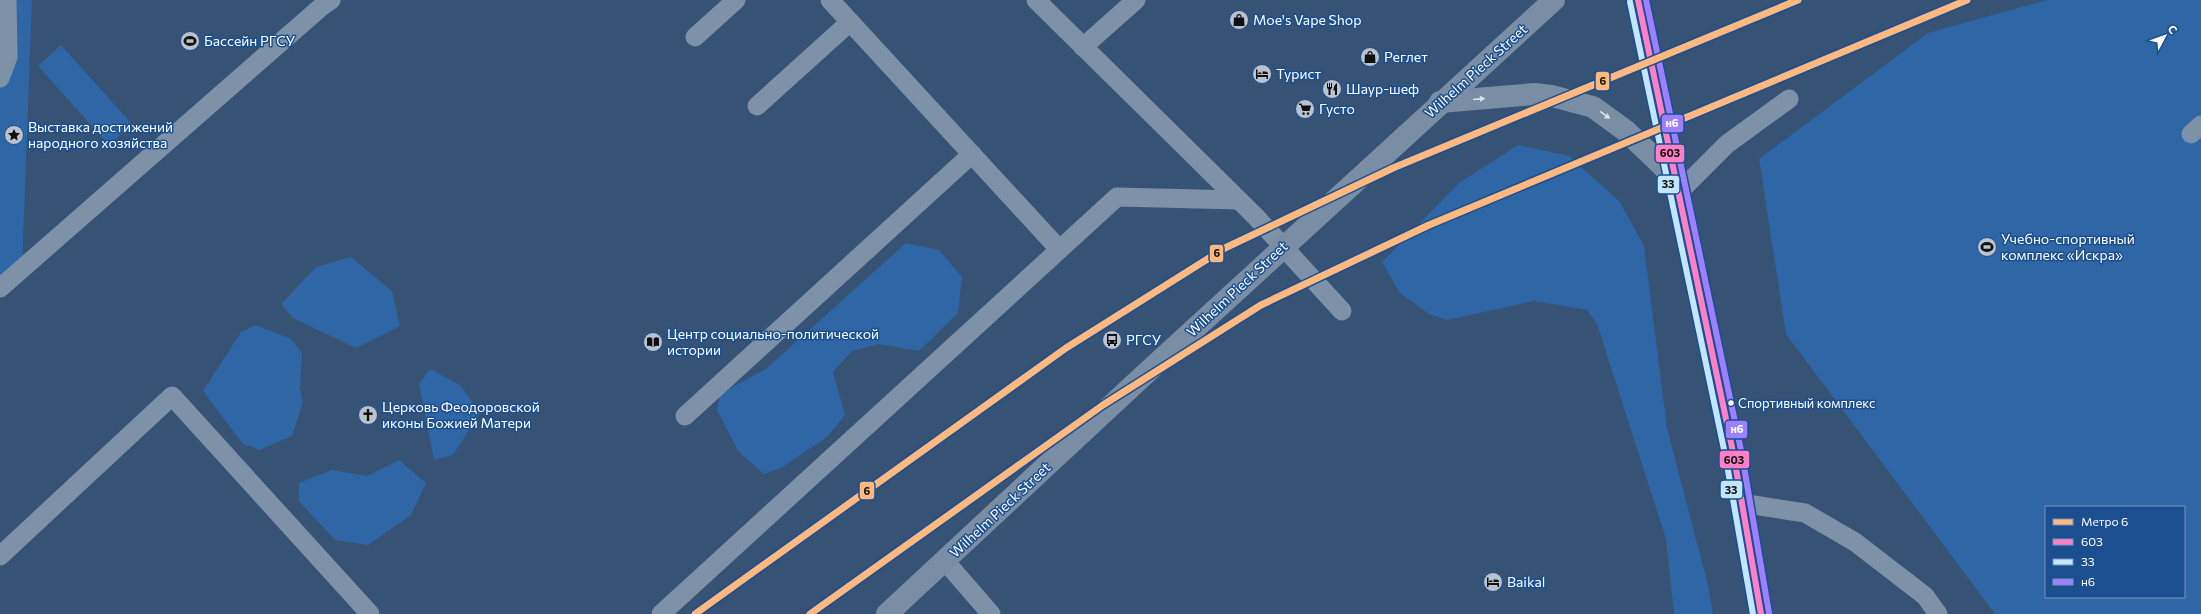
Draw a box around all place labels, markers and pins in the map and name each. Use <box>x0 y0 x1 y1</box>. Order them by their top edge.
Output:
shop icon: Moe's Vape Shop <box>1228 9 1250 31</box>
place label: Moe's Vape Shop <box>1253 11 1361 28</box>
sports icon: Бассейн РГСУ <box>179 30 201 52</box>
place label: Бассейн РГСУ <box>204 32 296 49</box>
shop icon: Реглет <box>1359 46 1381 68</box>
place label: Реглет <box>1384 48 1428 65</box>
hotel icon: Турист <box>1251 63 1273 85</box>
place label: Турист <box>1276 65 1321 82</box>
restaurant icon: Шаур-шеф <box>1321 78 1343 100</box>
place label: Шаур-шеф <box>1346 80 1419 97</box>
supermarket icon: Густо <box>1294 98 1316 120</box>
place label: Густо <box>1319 100 1355 117</box>
place label: Выставка достижений народного хозяйства <box>28 118 173 151</box>
place icon: Выставка достижений народного хозяйства <box>3 124 25 146</box>
place label: Учебно-спортивный комплекс «Искра» <box>2001 230 2135 263</box>
sports icon: Учебно-спортивный комплекс «Искра» <box>1976 236 1998 258</box>
place label: Центр социально-политической истории <box>667 325 879 358</box>
bus stop icon: РГСУ <box>1101 329 1123 351</box>
library icon: Центр социально-политической истории <box>642 331 664 353</box>
place label: РГСУ <box>1126 331 1162 348</box>
place label: Спортивный комплекс <box>1738 395 1875 411</box>
place label: Церковь Феодоровской иконы Божией Матери <box>382 398 540 431</box>
marker: Спортивный комплекс <box>1726 398 1736 408</box>
church icon: Церковь Феодоровской иконы Божией Матери <box>357 404 379 426</box>
hotel icon: Baikal <box>1482 571 1504 593</box>
place label: Baikal <box>1507 573 1545 590</box>

